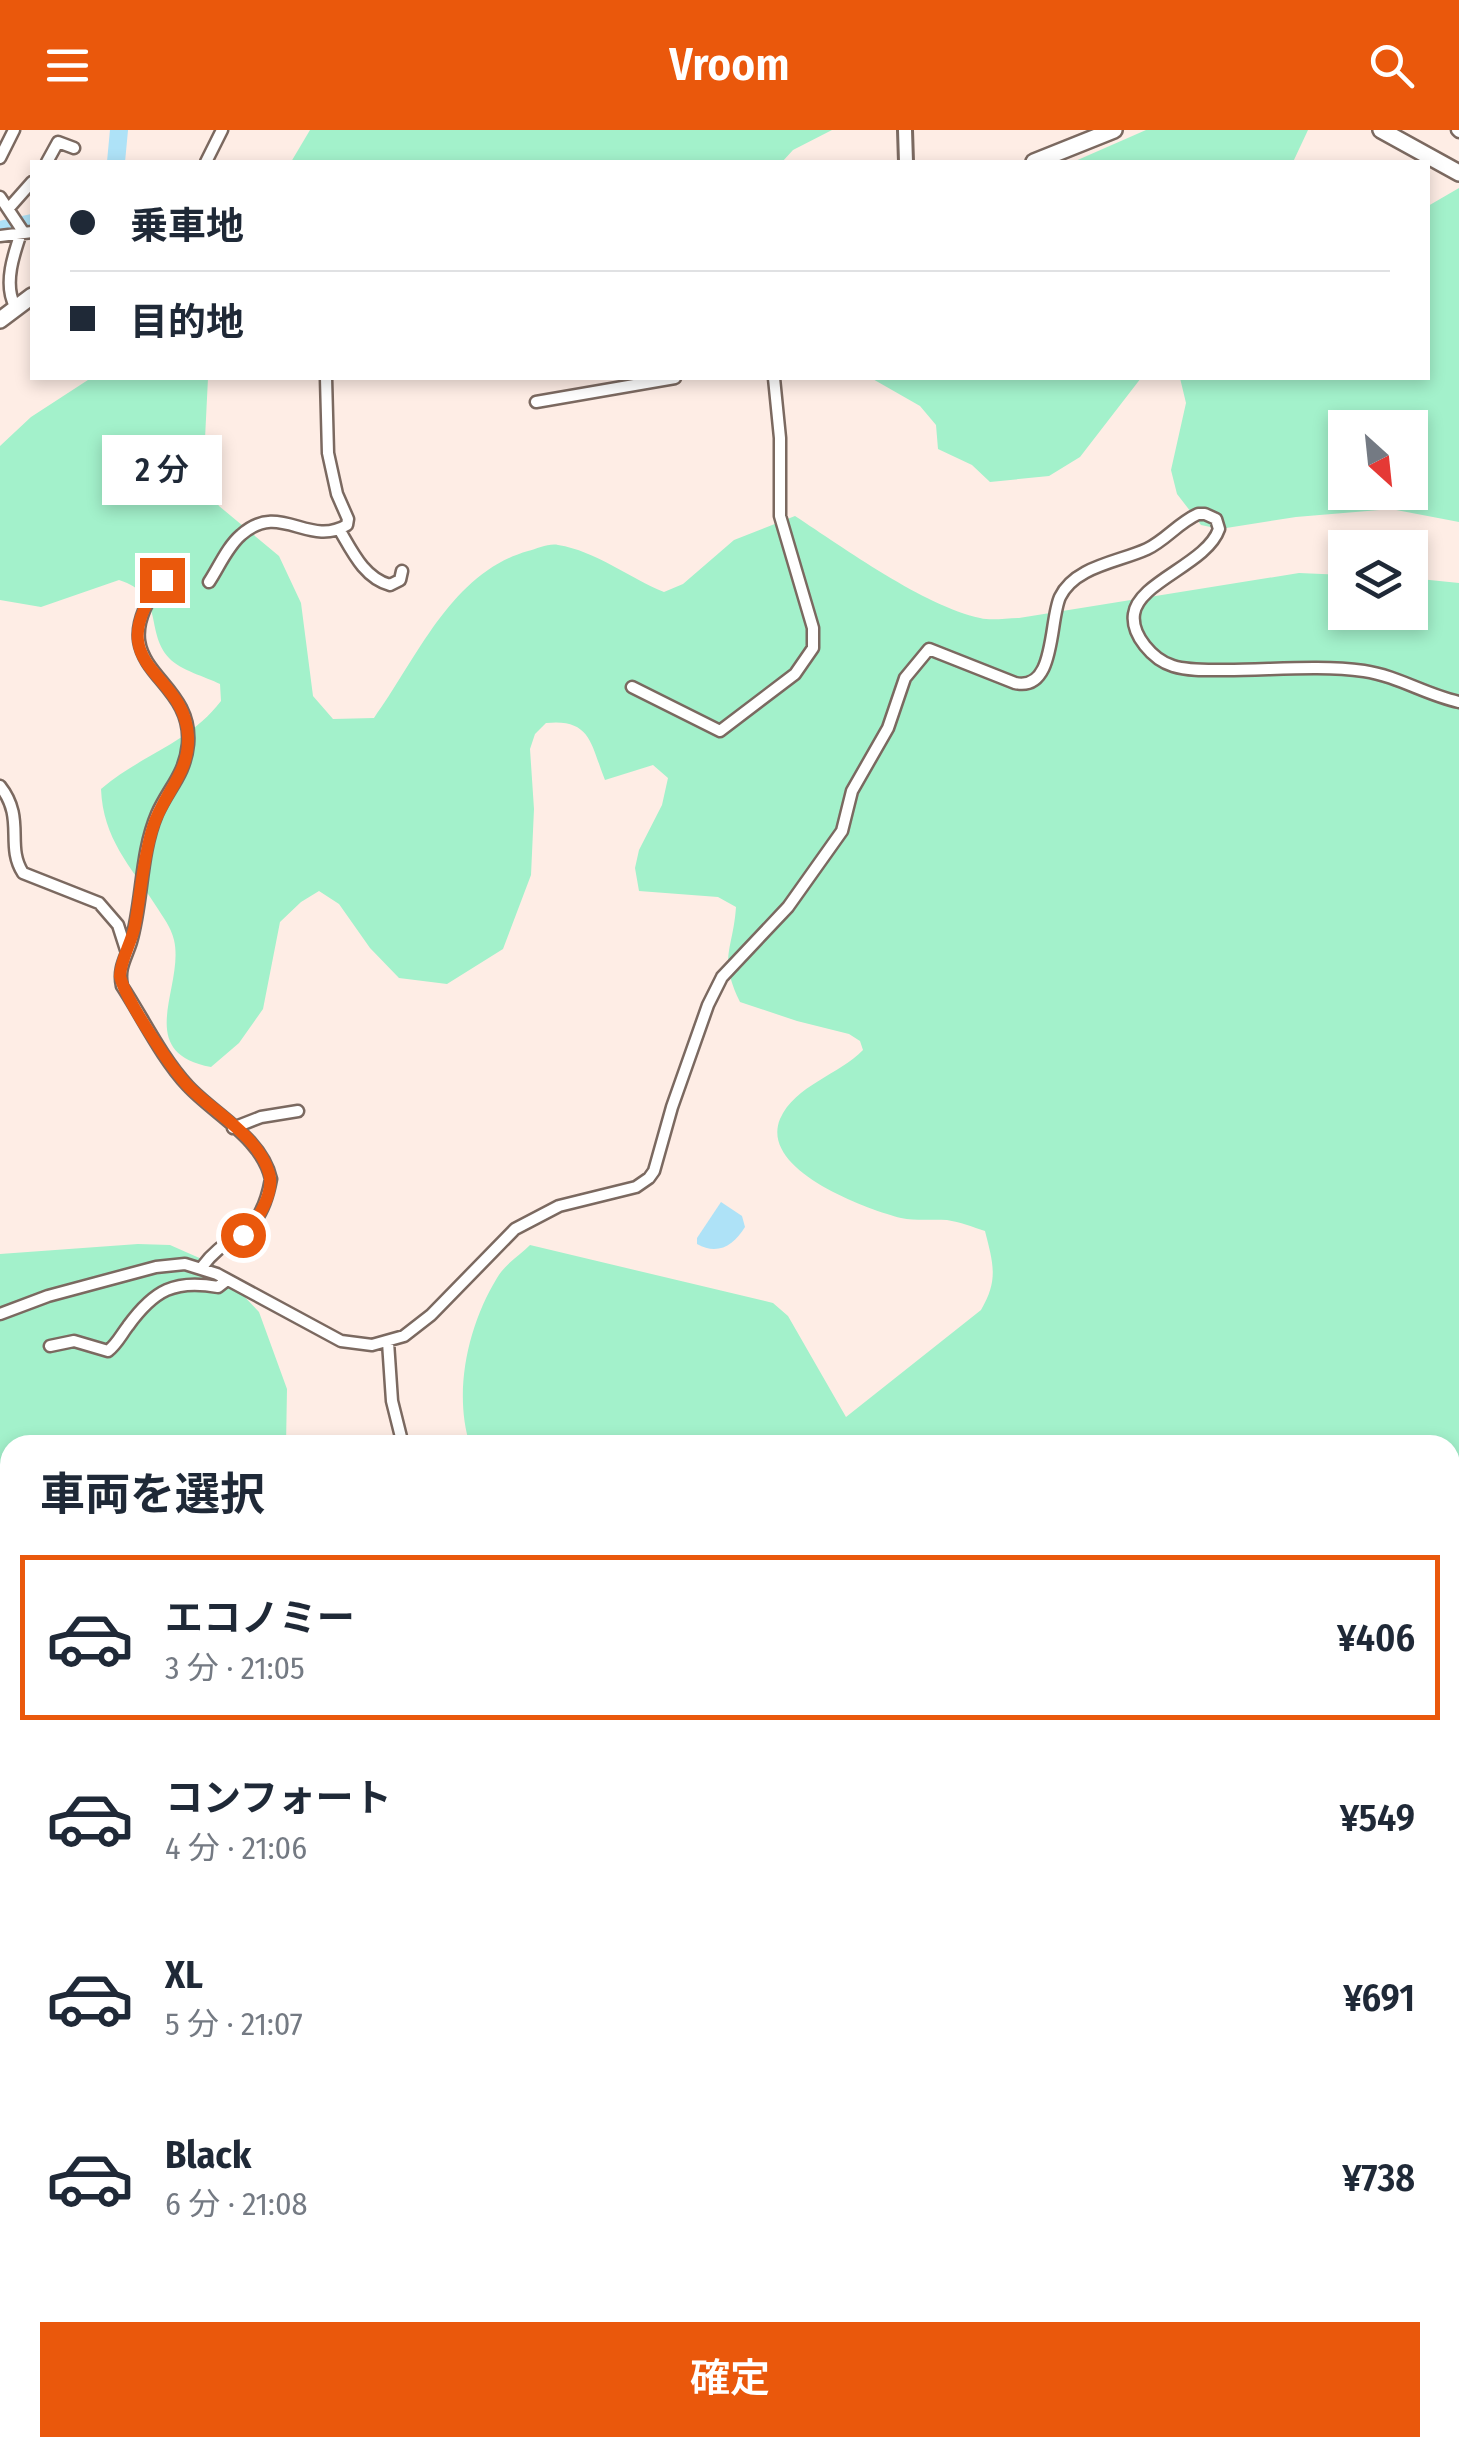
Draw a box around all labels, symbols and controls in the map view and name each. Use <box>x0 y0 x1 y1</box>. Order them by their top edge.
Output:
icon: menu <box>40 38 95 93</box>
text: Vroom <box>669 38 790 92</box>
icon: search <box>1364 38 1419 93</box>
text: 乗車地 <box>130 203 244 249</box>
text: 目的地 <box>130 299 244 345</box>
north arrow <box>1328 410 1428 510</box>
map controls <box>1328 410 1428 630</box>
callout: 2 分 <box>102 435 222 505</box>
text: 2 分 <box>135 451 189 489</box>
button: layers <box>1328 530 1428 630</box>
route end <box>140 558 185 603</box>
route start <box>221 1213 266 1258</box>
text: 車両を選択 <box>40 1468 265 1522</box>
icon: car <box>45 1593 135 1683</box>
text: エコノミー <box>165 1595 355 1641</box>
text: ¥406 <box>1337 1615 1415 1661</box>
text: 3 分 · 21:05 <box>165 1649 305 1687</box>
icon: car <box>45 1773 135 1863</box>
text: コンフォート <box>165 1775 392 1821</box>
text: ¥549 <box>1340 1795 1415 1841</box>
text: 4 分 · 21:06 <box>165 1829 307 1867</box>
text: XL <box>165 1952 203 1998</box>
icon: car <box>45 1953 135 2043</box>
text: ¥691 <box>1343 1975 1415 2021</box>
text: 5 分 · 21:07 <box>165 2005 303 2043</box>
text: Black <box>165 2132 251 2178</box>
icon: car <box>45 2133 135 2223</box>
text: ¥738 <box>1342 2155 1415 2201</box>
text: 6 分 · 21:08 <box>165 2185 308 2223</box>
button: 確定 <box>40 2322 1420 2437</box>

